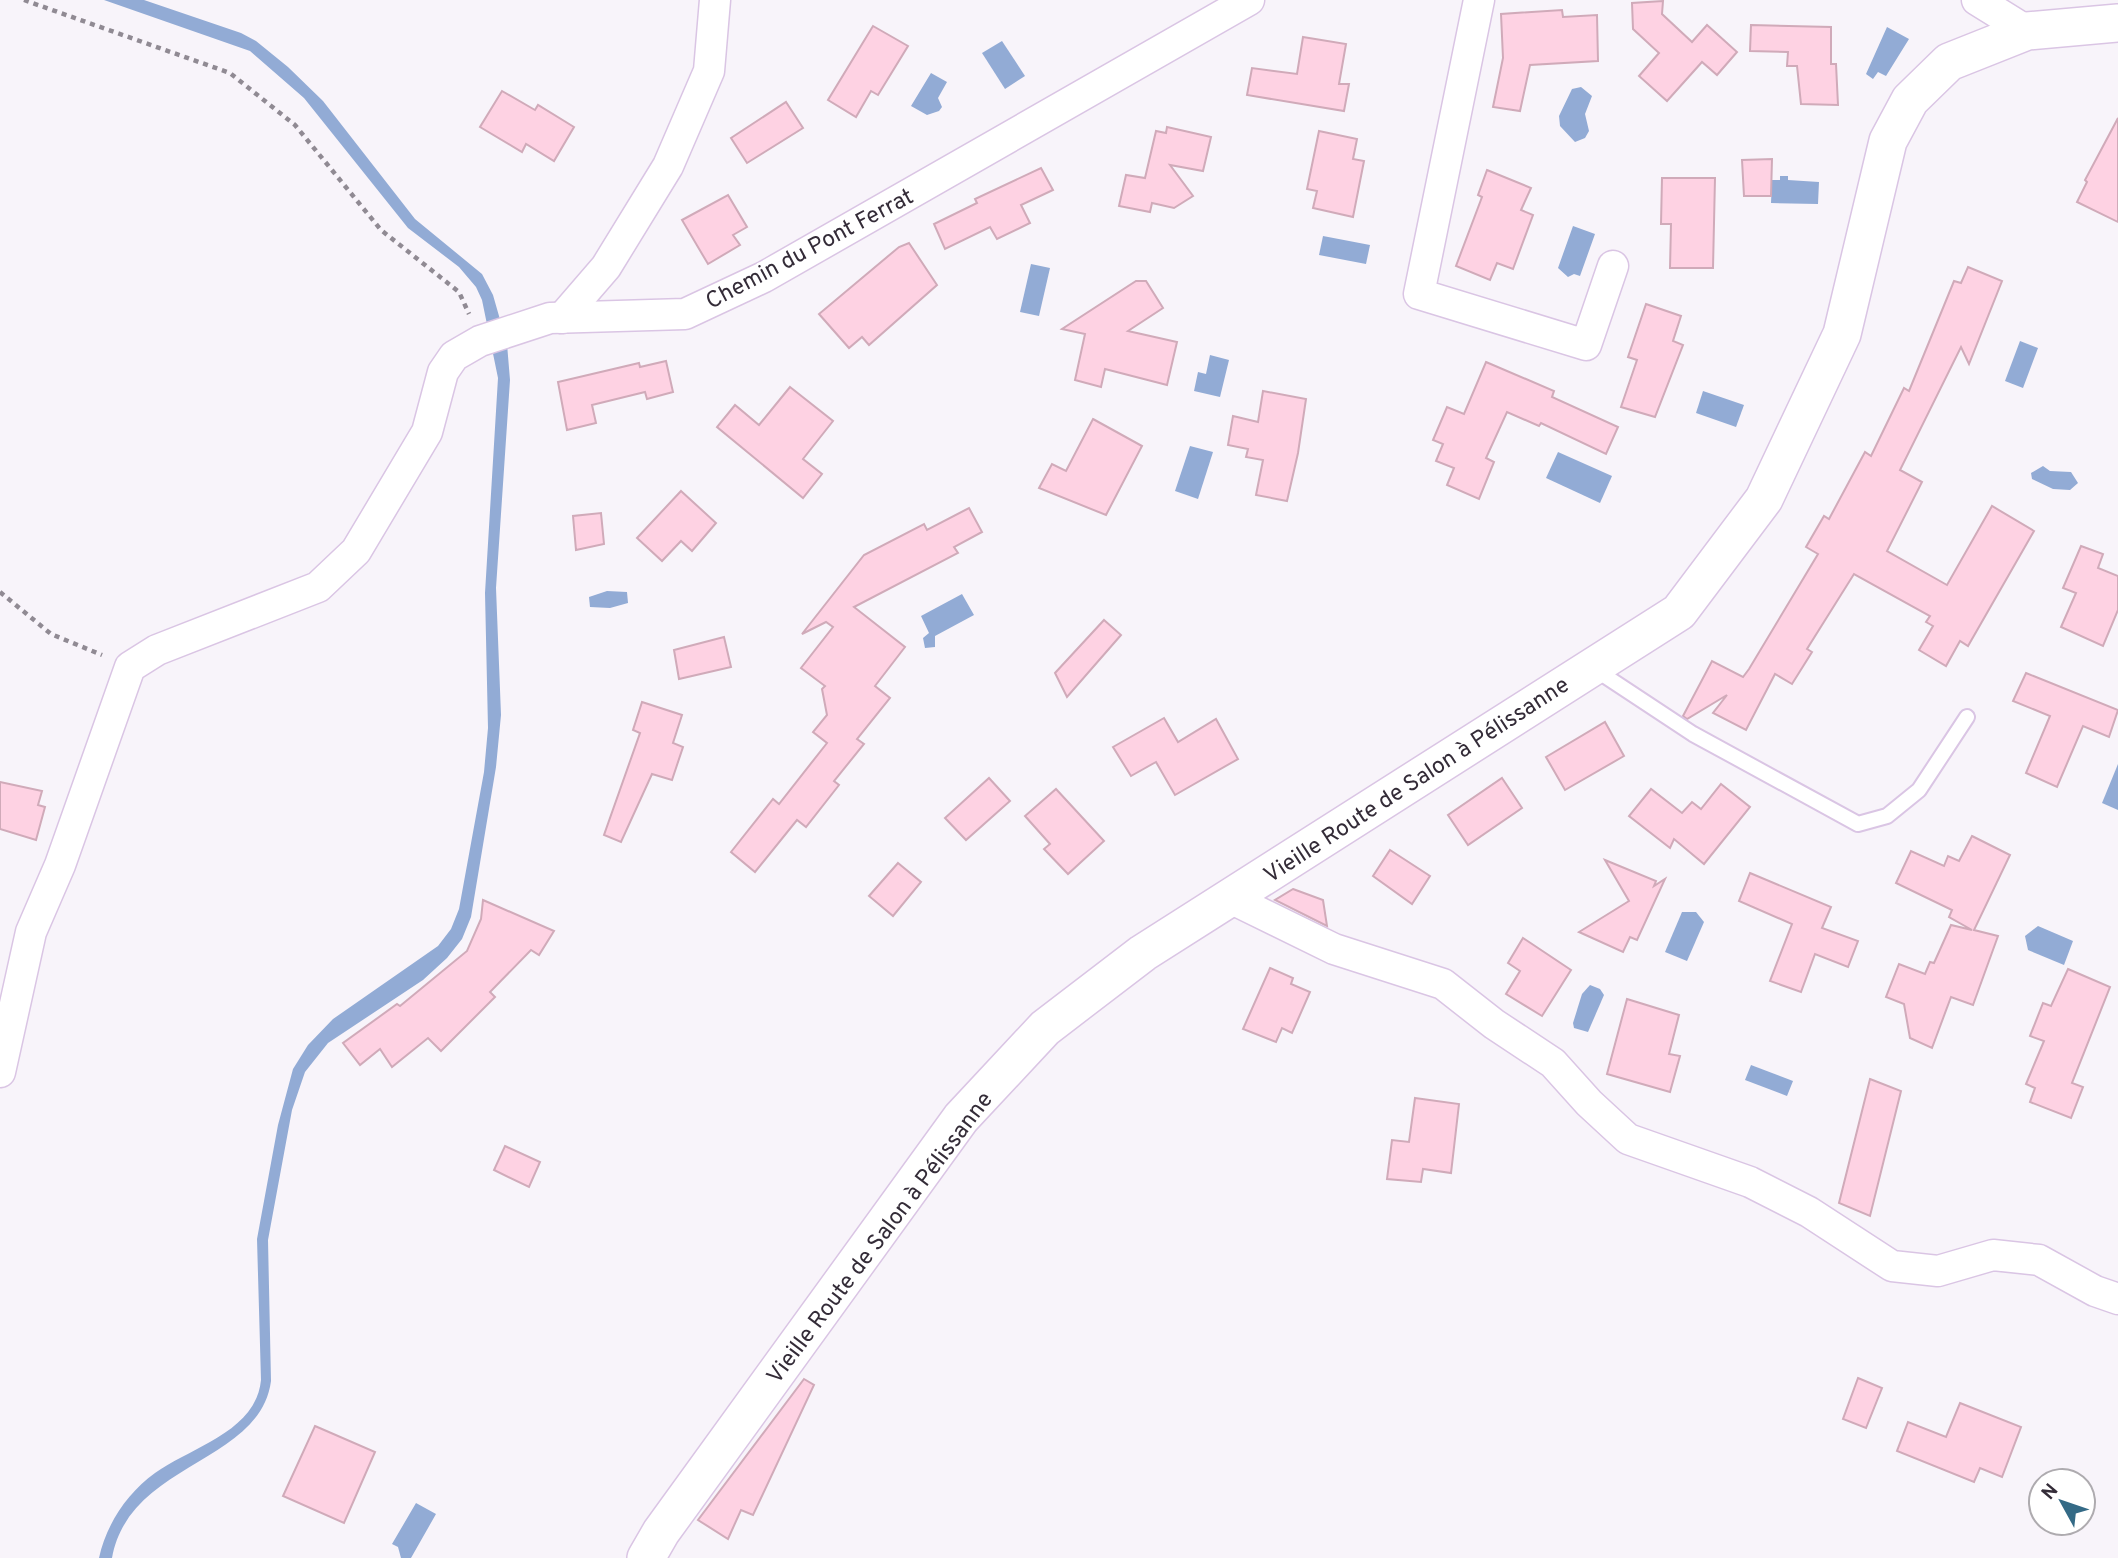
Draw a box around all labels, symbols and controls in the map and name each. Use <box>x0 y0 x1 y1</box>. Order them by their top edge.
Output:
street label: Chemin du Pont Ferrat <box>701 183 919 317</box>
street label: Vieille Route de Salon à Pélissanne <box>1259 671 1575 891</box>
street label: Vieille Route de Salon à Pélissanne <box>762 1087 1000 1390</box>
north arrow <box>2027 1467 2097 1537</box>
text: N <box>2037 1479 2064 1505</box>

